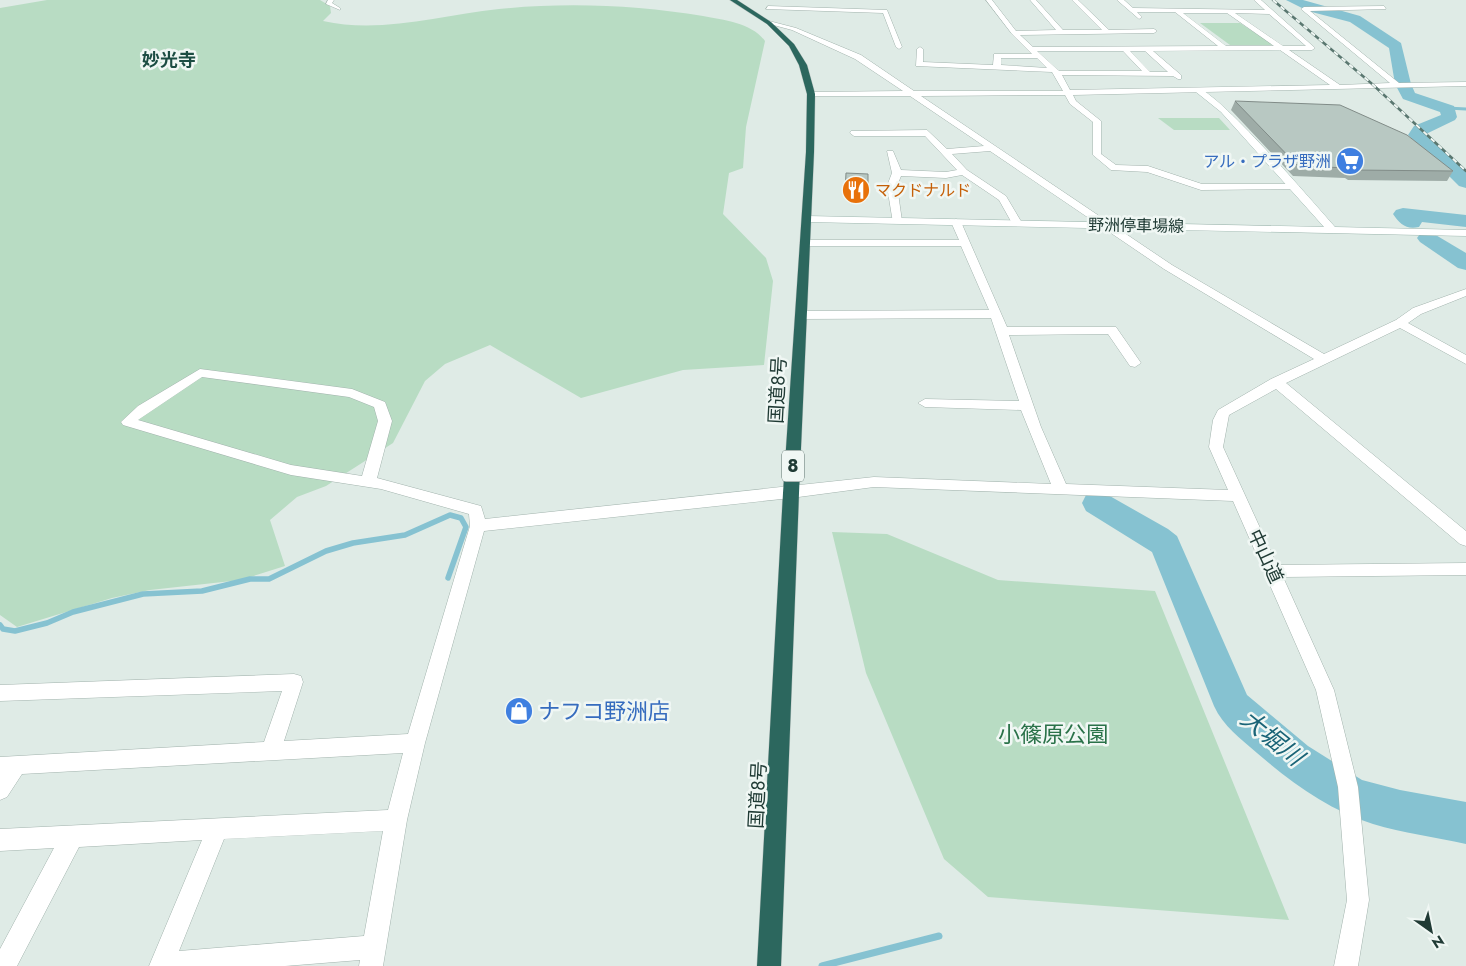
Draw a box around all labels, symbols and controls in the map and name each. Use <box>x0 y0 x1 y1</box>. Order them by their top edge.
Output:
district label: 妙光寺 <box>142 47 196 73</box>
supermarket icon: アル・プラザ野洲 <box>1335 146 1365 176</box>
place label: アル・プラザ野洲 <box>1203 150 1331 173</box>
restaurant icon: マクドナルド <box>841 175 871 205</box>
place label: マクドナルド <box>875 179 971 202</box>
street label: 野洲停車場線 <box>1088 213 1184 238</box>
street label: 国道8号 <box>762 356 793 424</box>
road number: 8 <box>782 451 804 482</box>
street label: 中山道 <box>1241 525 1290 588</box>
place label: ナフコ野洲店 <box>538 695 670 727</box>
shop icon: ナフコ野洲店 <box>504 696 534 726</box>
water label: 大堀川 <box>1233 701 1314 776</box>
park label: 小篠原公園 <box>998 718 1108 750</box>
street label: 国道8号 <box>742 761 773 829</box>
north arrow <box>1406 906 1456 956</box>
text: N <box>1428 930 1448 953</box>

